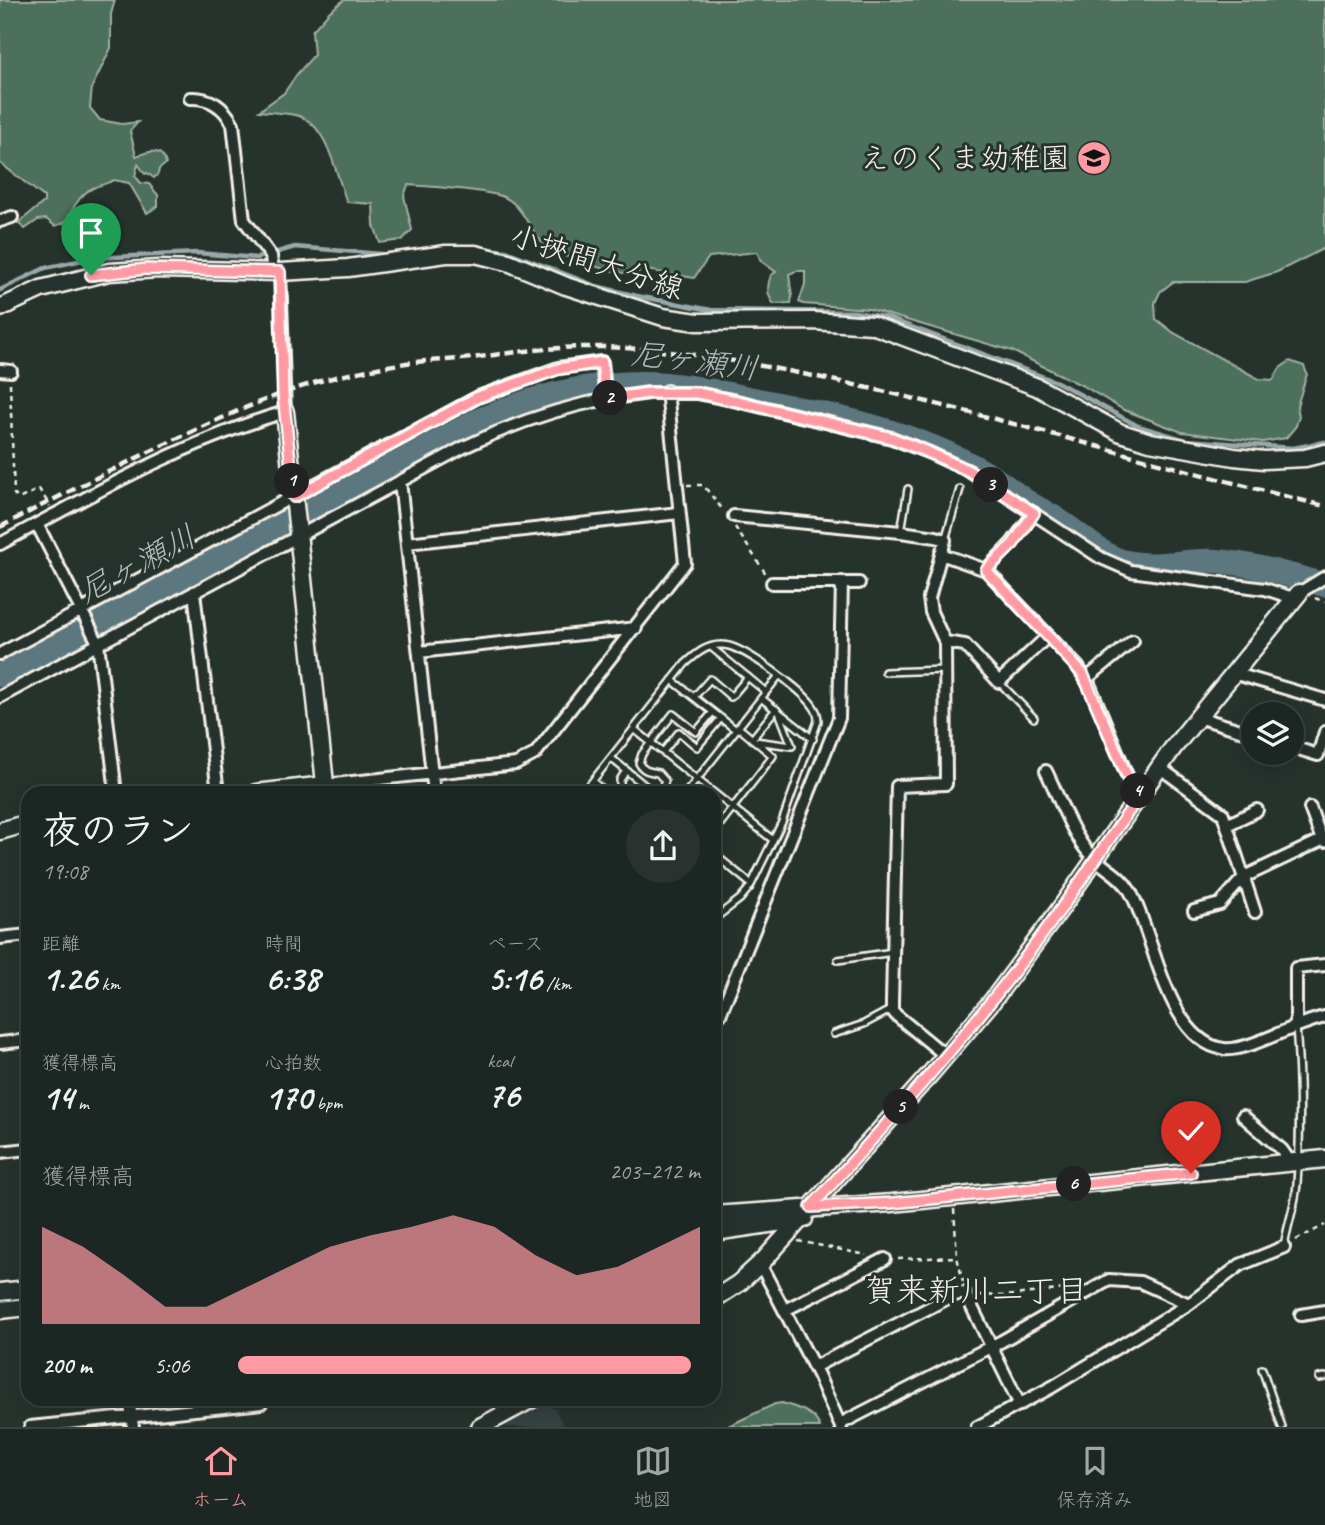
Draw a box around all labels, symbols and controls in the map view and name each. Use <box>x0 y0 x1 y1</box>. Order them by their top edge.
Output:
place label: えのくま幼稚園 <box>860 139 1070 177</box>
school or university icon: えのくま幼稚園 <box>1075 139 1113 177</box>
pin <box>61 203 121 275</box>
icon: arrive <box>72 214 110 252</box>
street label: 小挾間大分線 <box>506 216 688 308</box>
water label: 尼ヶ瀬川 <box>629 333 761 389</box>
pin: 2 <box>592 380 628 416</box>
text: 2 <box>605 385 614 409</box>
pin: 1 <box>274 463 310 498</box>
text: 1 <box>287 468 296 492</box>
pin: 3 <box>974 468 1009 503</box>
text: 3 <box>986 472 995 496</box>
water label: 尼ヶ瀬川 <box>71 516 203 612</box>
map controls <box>1241 702 1304 765</box>
button: layers <box>1241 702 1304 765</box>
pin: 4 <box>1120 774 1156 808</box>
text: 4 <box>1133 778 1142 802</box>
text: 夜のラン <box>42 807 194 854</box>
button: share <box>626 809 700 883</box>
text: 19:08 <box>42 857 88 886</box>
text: 距離 <box>42 932 80 956</box>
text: 時間 <box>265 932 303 956</box>
text: ペース <box>487 932 543 956</box>
text: 1.26 <box>42 956 97 1001</box>
text: 6:38 <box>265 956 320 1001</box>
text: 5:16 <box>487 956 542 1001</box>
text: km <box>97 972 120 996</box>
text: /km <box>542 972 571 996</box>
text: kcal <box>487 1049 512 1073</box>
text: 獲得標高 <box>42 1051 118 1075</box>
text: 心拍数 <box>265 1051 322 1075</box>
text: 76 <box>487 1073 519 1118</box>
text: 14 <box>42 1075 74 1120</box>
text: 170 <box>265 1075 312 1120</box>
pin: 5 <box>884 1090 918 1124</box>
text: m <box>74 1091 89 1115</box>
text: bpm <box>312 1091 342 1115</box>
text: 5 <box>896 1094 905 1118</box>
pin <box>1161 1101 1221 1173</box>
icon: check <box>1172 1112 1210 1150</box>
text: 203–212 m <box>609 1157 700 1186</box>
text: 獲得標高 <box>42 1162 134 1191</box>
pin: 6 <box>1056 1166 1092 1202</box>
text: 6 <box>1069 1171 1078 1195</box>
district label: 賀来新川二丁目 <box>864 1270 1088 1311</box>
text: 200 m <box>42 1351 92 1380</box>
text: 5:06 <box>154 1351 190 1380</box>
tab: ホーム <box>192 1442 249 1512</box>
tab: 地図 <box>634 1442 672 1512</box>
tab: 保存済み <box>1057 1442 1133 1512</box>

